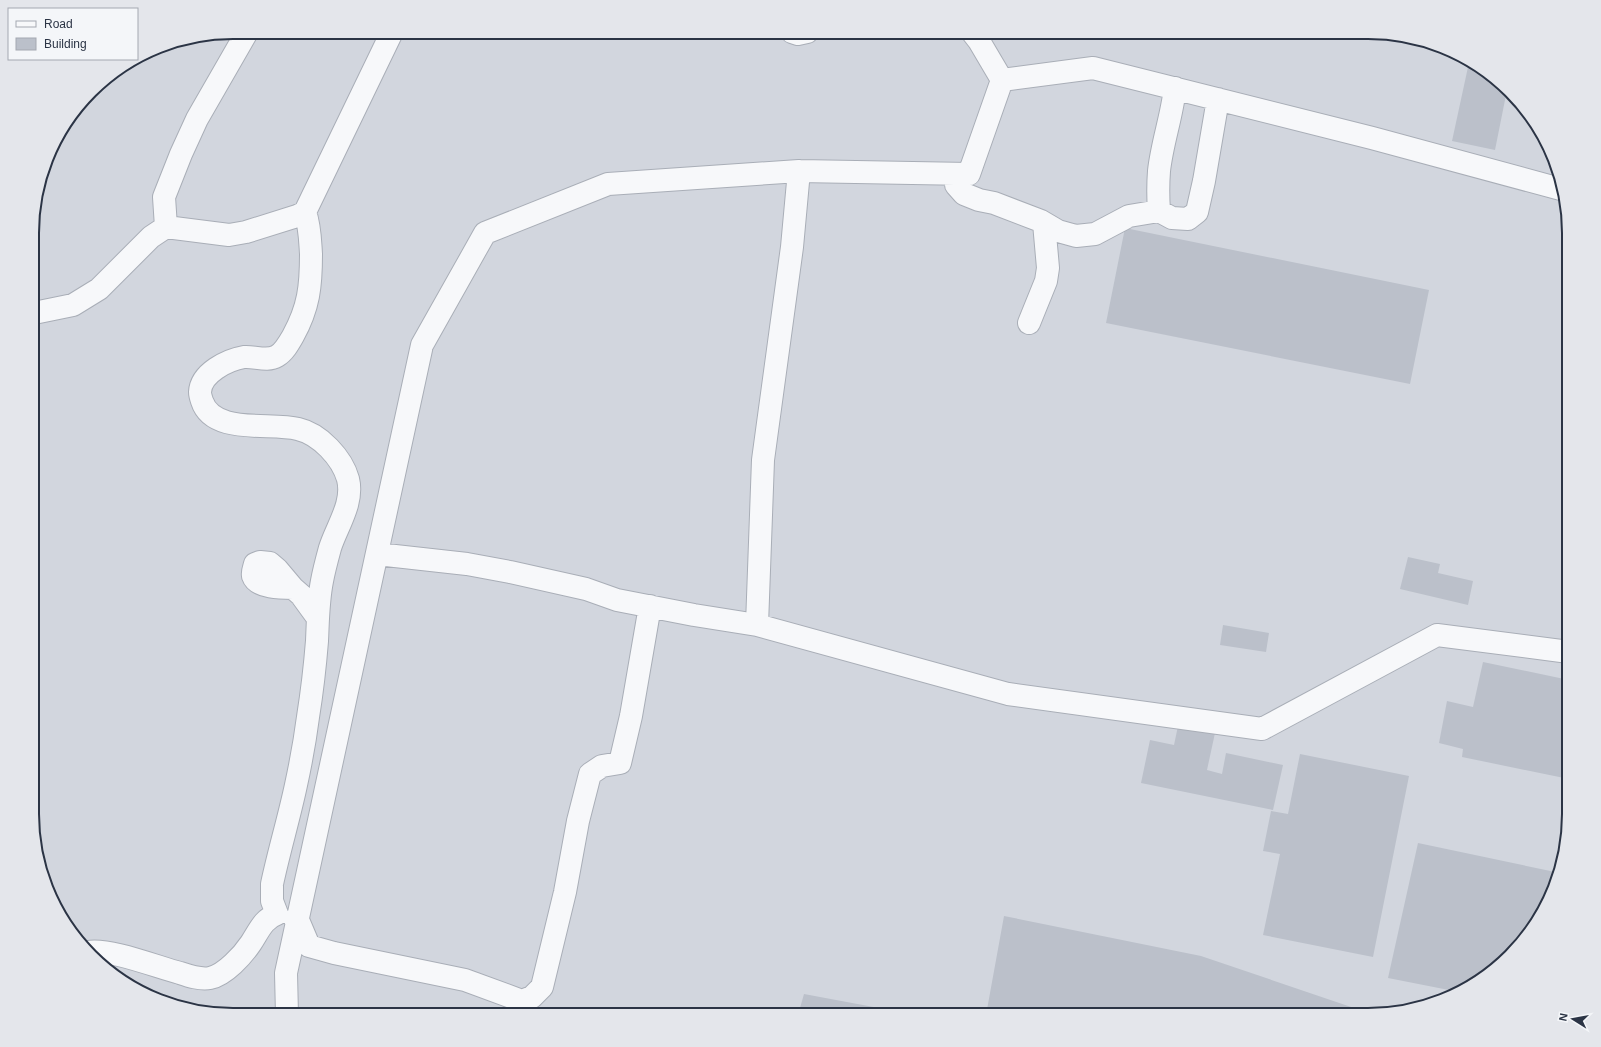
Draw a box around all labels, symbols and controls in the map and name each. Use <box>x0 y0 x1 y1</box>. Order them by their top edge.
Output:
legend <box>8 8 138 60</box>
text: Road <box>44 17 73 31</box>
text: Building <box>44 37 87 51</box>
north arrow <box>1553 999 1593 1039</box>
text: N <box>1557 1012 1570 1022</box>

